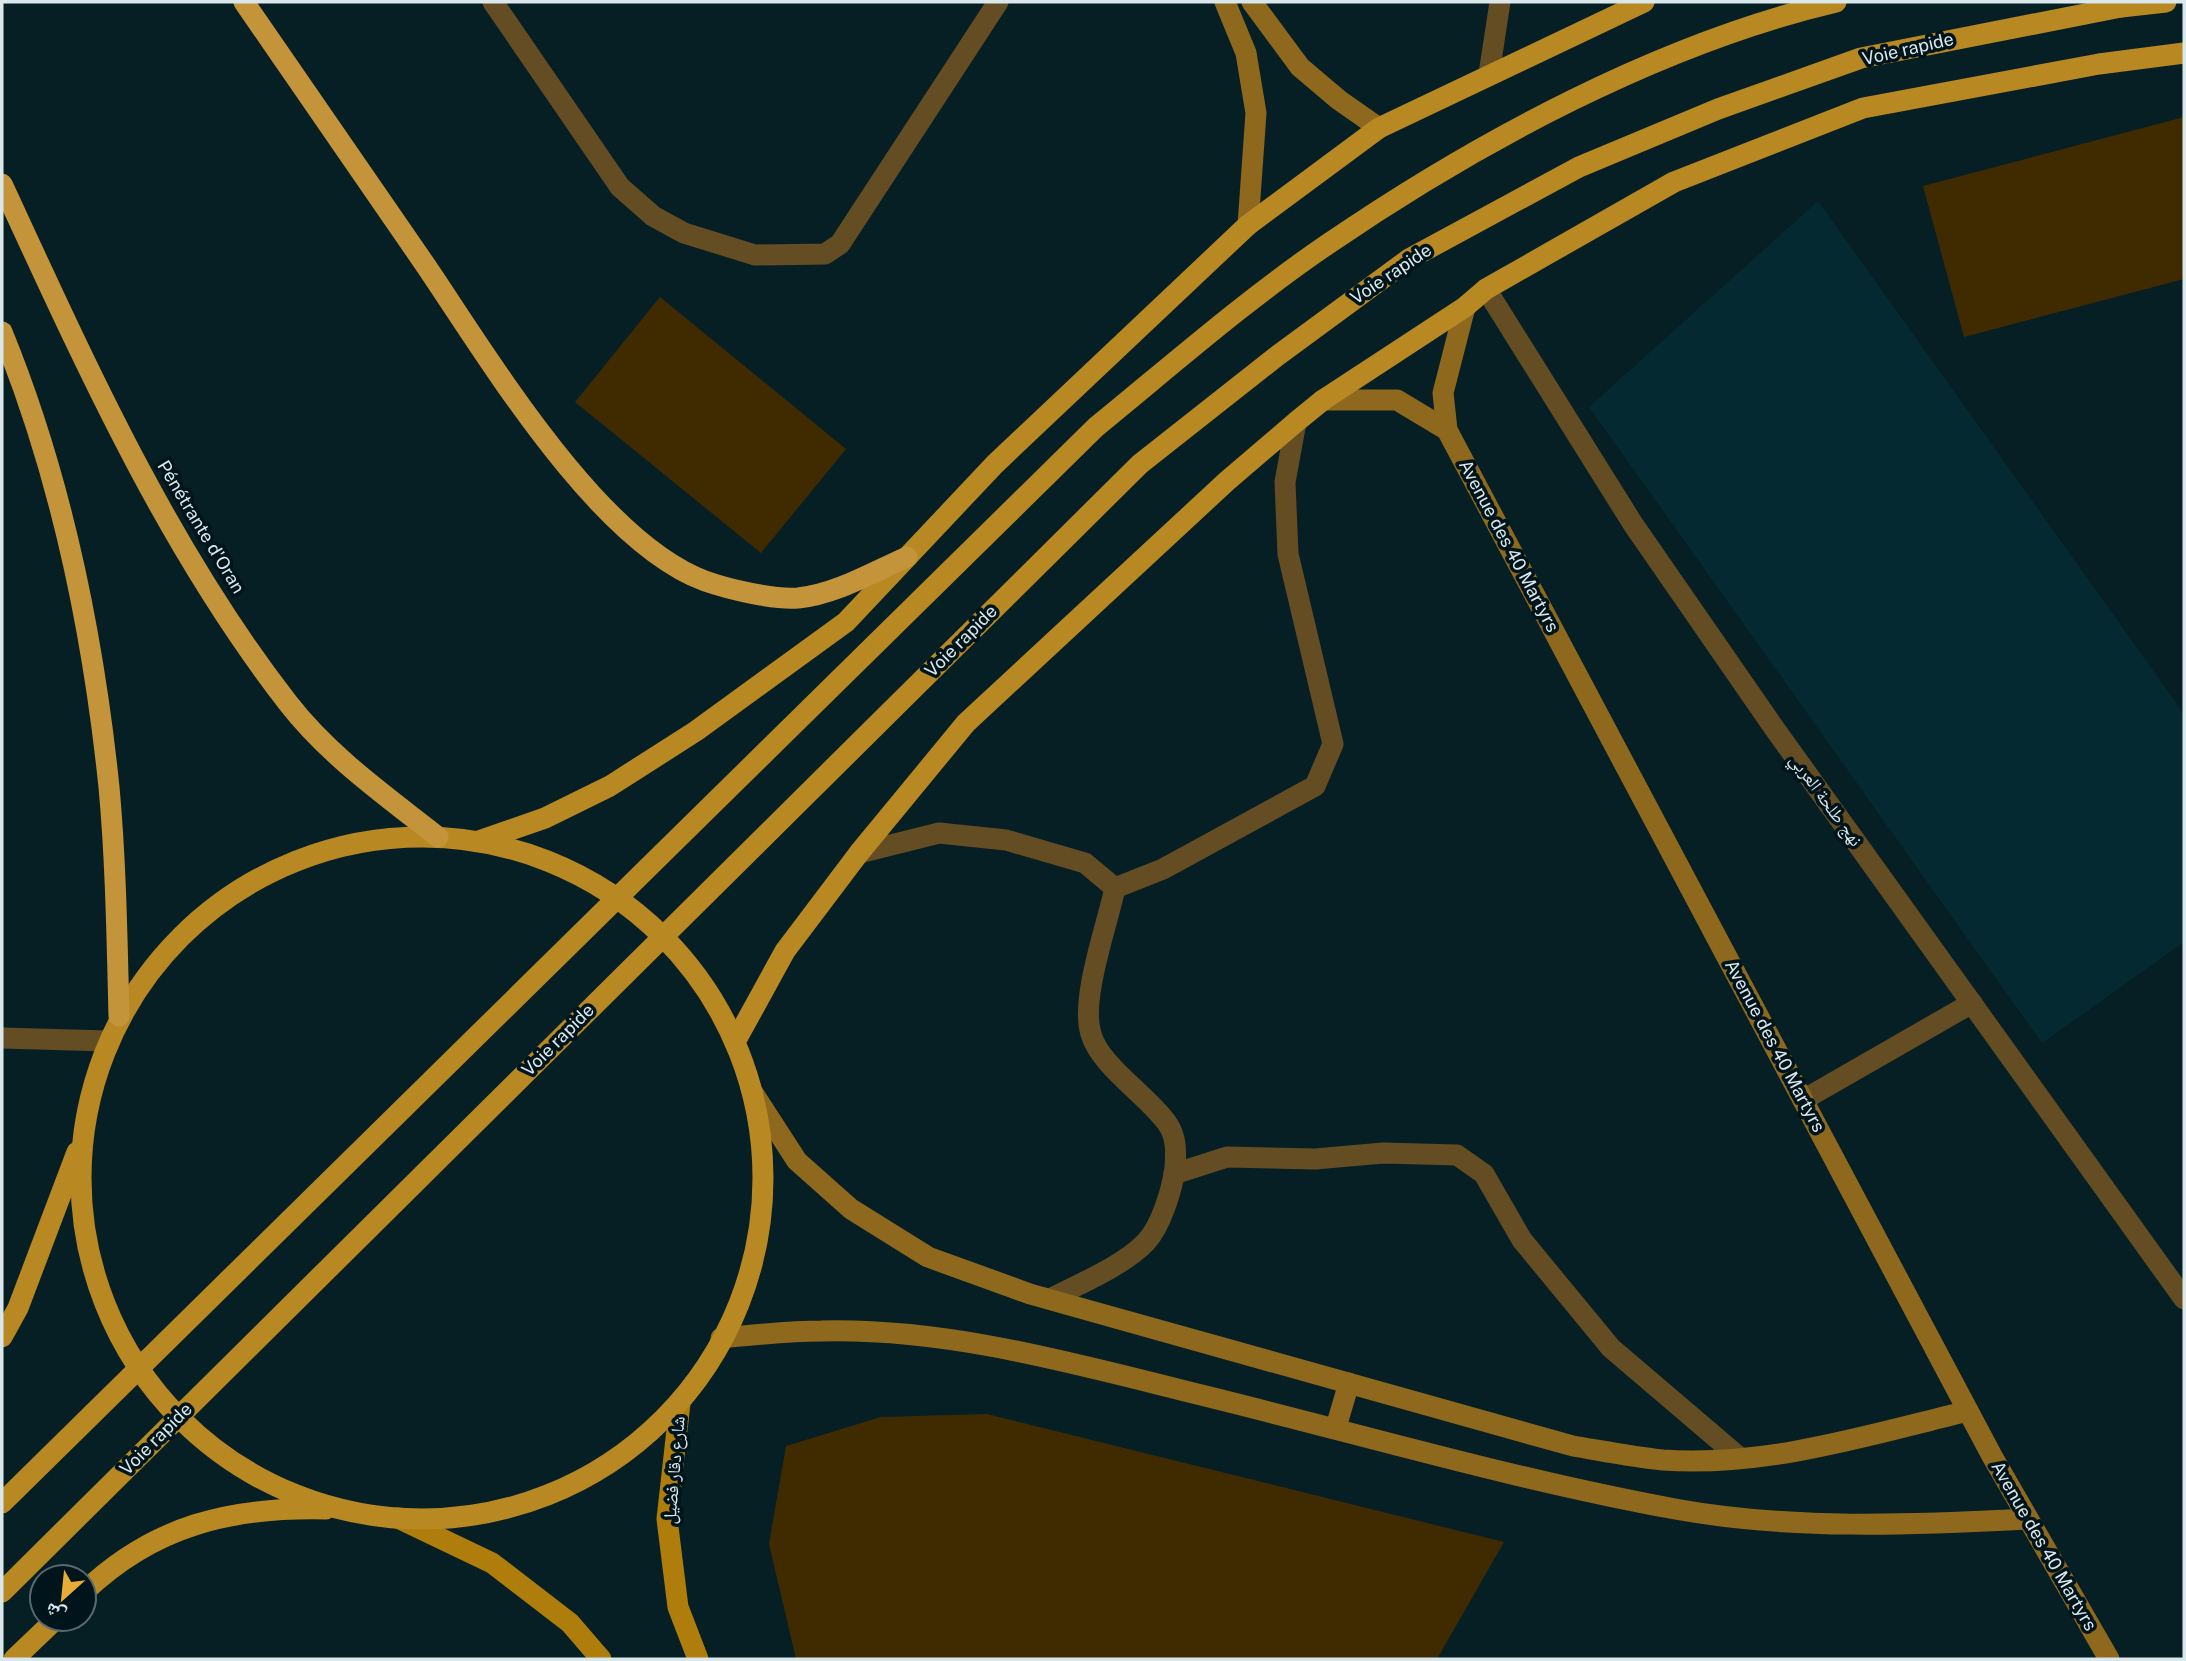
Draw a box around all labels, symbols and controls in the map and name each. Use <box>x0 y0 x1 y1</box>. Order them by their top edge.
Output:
street label: Voie rapide <box>1860 28 1956 69</box>
street label: Voie rapide <box>1346 239 1435 308</box>
street label: Pénétrante d'Oran <box>153 456 249 597</box>
street label: Avenue des 40 Martyrs <box>1455 456 1564 636</box>
street label: Voie rapide <box>920 600 1001 681</box>
street label: نهج طلحة العربي <box>1782 749 1867 853</box>
street label: Avenue des 40 Martyrs <box>1721 956 1830 1136</box>
street label: Voie rapide <box>517 999 598 1080</box>
street label: Voie rapide <box>115 1398 196 1479</box>
street label: شارع دقار فضيل <box>658 1415 690 1525</box>
street label: Avenue des 40 Martyrs <box>1987 1457 2102 1634</box>
north arrow <box>28 1563 98 1633</box>
text: ش <box>41 1598 70 1628</box>

